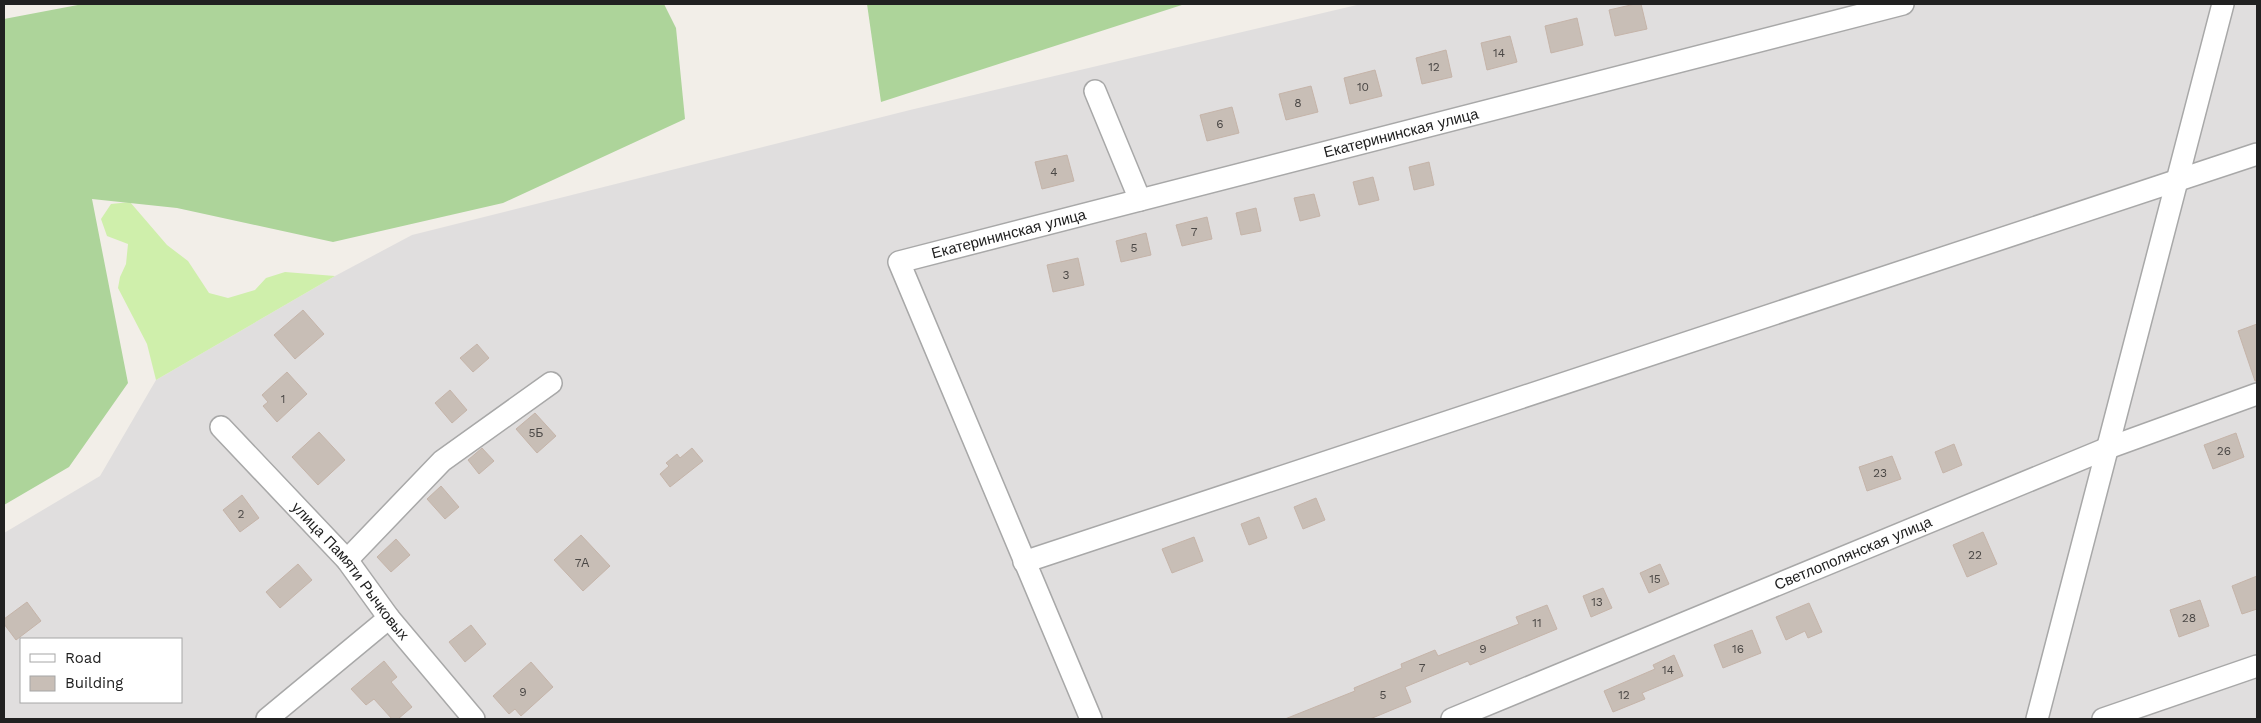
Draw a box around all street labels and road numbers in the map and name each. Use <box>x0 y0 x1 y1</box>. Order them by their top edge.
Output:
street label: Екатерининская улица <box>1322 104 1481 162</box>
street label: Екатерининская улица <box>930 205 1089 262</box>
street label: улица Памяти Рычковых <box>288 498 413 644</box>
street label: Светлополянская улица <box>1772 512 1935 594</box>

